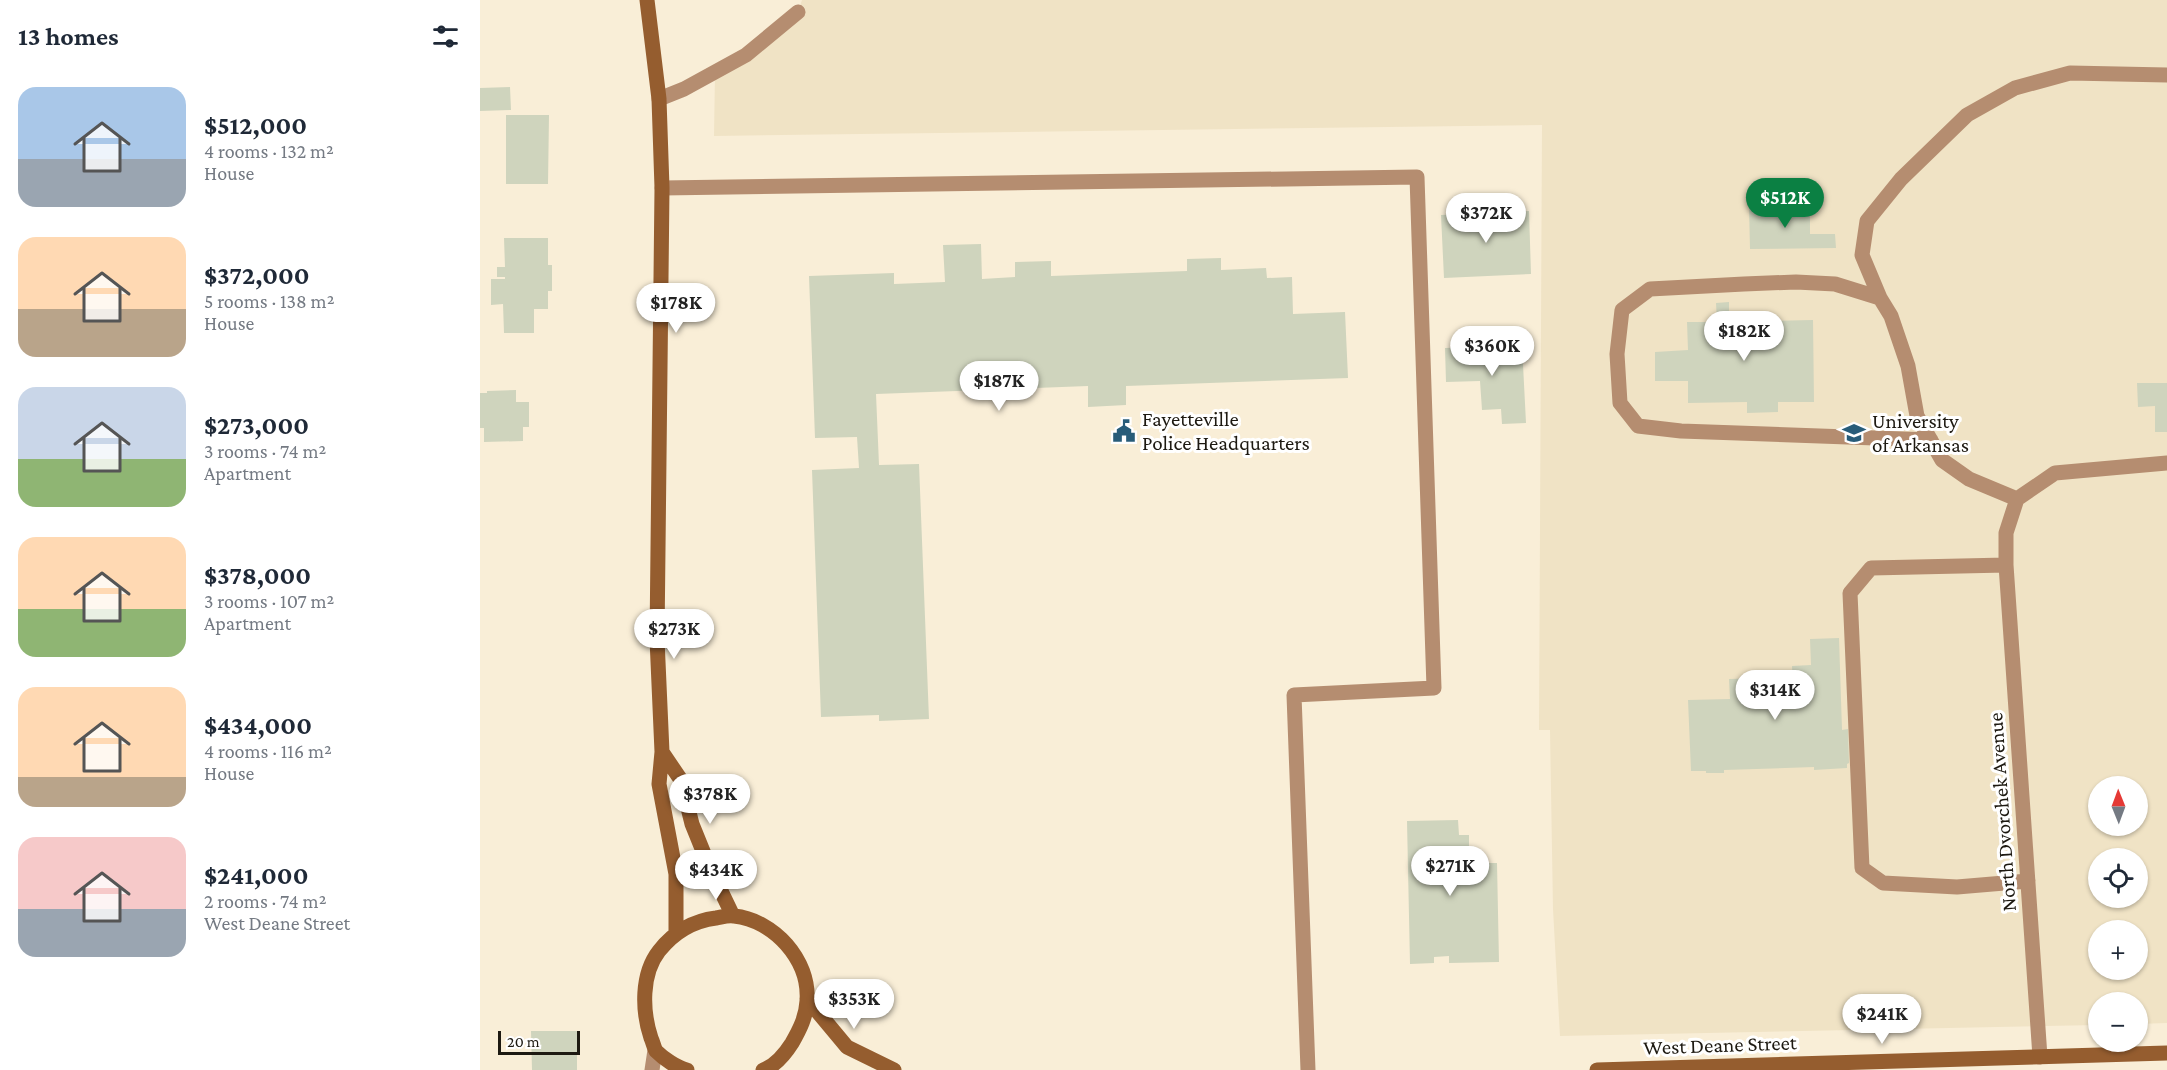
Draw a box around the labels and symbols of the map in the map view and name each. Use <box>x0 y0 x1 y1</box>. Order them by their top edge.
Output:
pin: $512K <box>1743 178 1827 229</box>
pin: $372K <box>1444 193 1528 244</box>
pin: $178K <box>634 283 718 334</box>
pin: $182K <box>1702 311 1786 362</box>
pin: $360K <box>1450 326 1534 377</box>
pin: $187K <box>957 361 1041 412</box>
place label: Fayetteville Police Headquarters <box>1142 407 1310 455</box>
place label: University of Arkansas <box>1872 409 1969 457</box>
public building icon: Fayetteville Police Headquarters <box>1111 418 1137 444</box>
school or university icon: University of Arkansas <box>1841 420 1867 446</box>
pin: $273K <box>632 609 716 660</box>
pin: $314K <box>1733 670 1817 721</box>
street label: North Dvorchek Avenue <box>1983 712 2021 912</box>
pin: $378K <box>668 774 752 825</box>
north arrow <box>2088 776 2148 836</box>
pin: $271K <box>1408 846 1492 897</box>
pin: $434K <box>674 850 758 901</box>
pin: $353K <box>812 979 896 1030</box>
pin: $241K <box>1840 994 1924 1045</box>
scale bar <box>498 1028 580 1056</box>
street label: West Deane Street <box>1643 1030 1798 1060</box>

